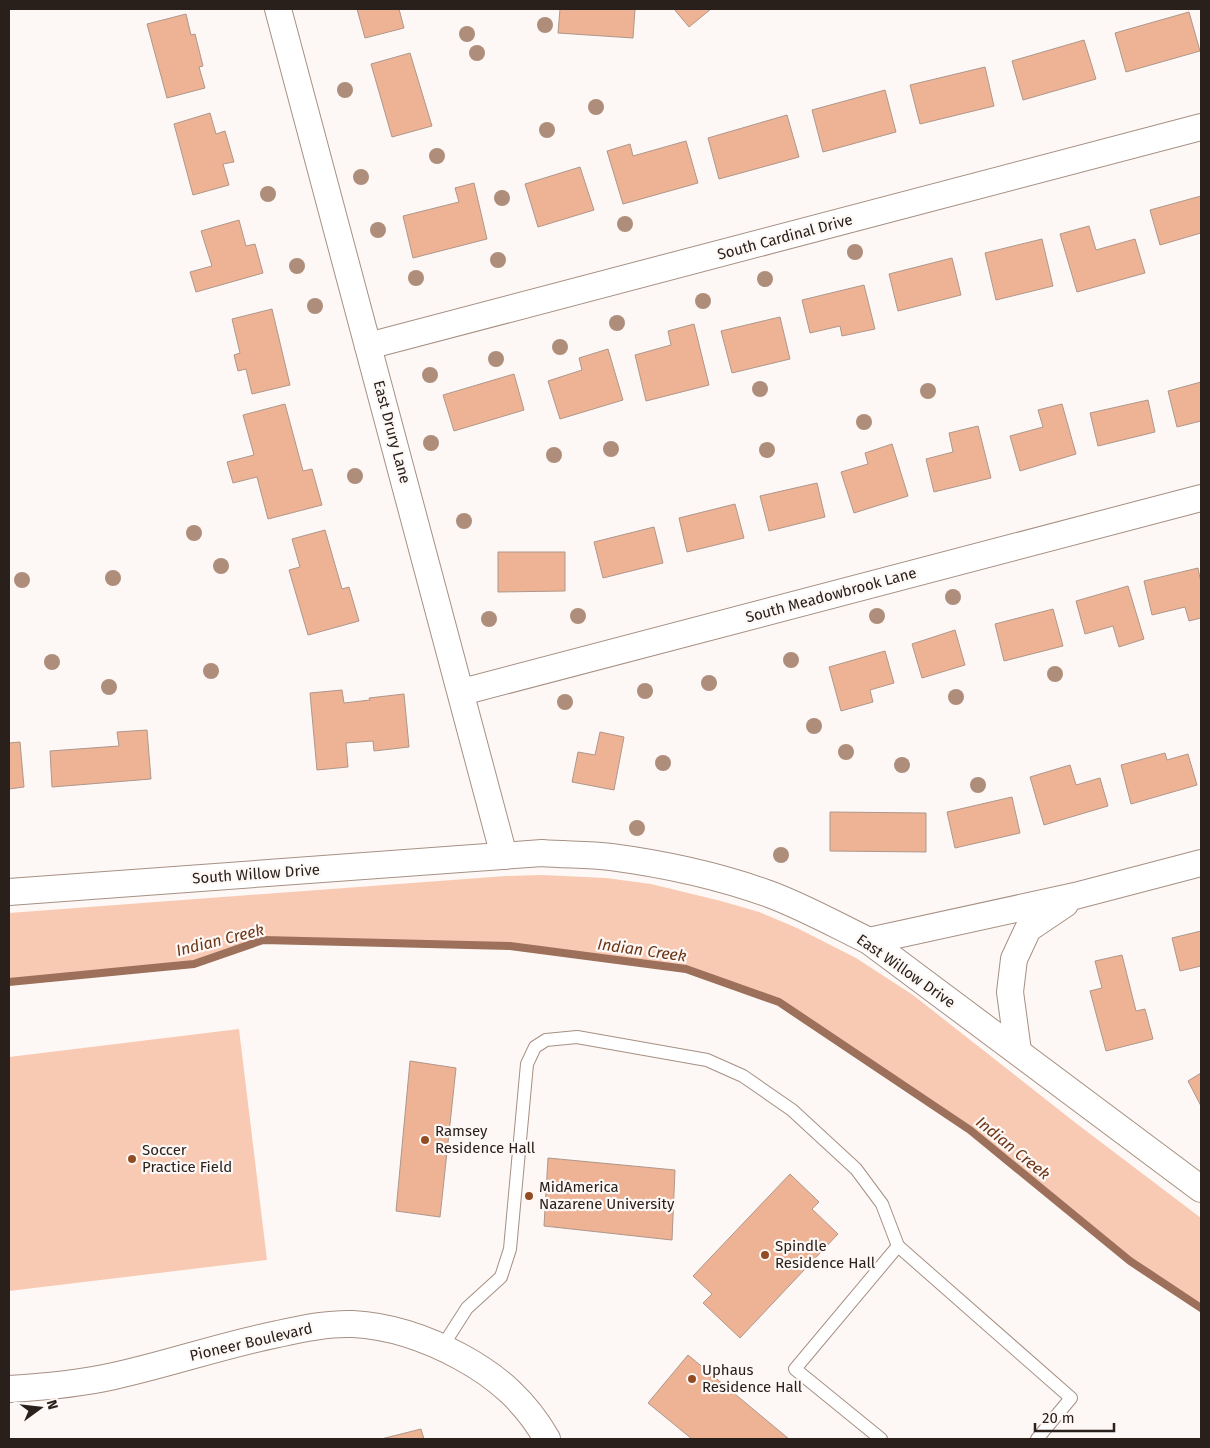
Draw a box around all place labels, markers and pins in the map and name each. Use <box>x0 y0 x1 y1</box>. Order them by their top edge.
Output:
place label: Ramsey Residence Hall <box>435 1122 536 1157</box>
marker: Ramsey Residence Hall <box>419 1134 431 1146</box>
place label: Soccer Practice Field <box>142 1141 232 1176</box>
marker: Soccer Practice Field <box>126 1153 138 1165</box>
place label: MidAmerica Nazarene University <box>539 1178 675 1213</box>
marker: MidAmerica Nazarene University <box>523 1190 535 1202</box>
place label: Spindle Residence Hall <box>775 1237 876 1272</box>
marker: Spindle Residence Hall <box>759 1249 771 1261</box>
place label: Uphaus Residence Hall <box>702 1361 803 1396</box>
marker: Uphaus Residence Hall <box>686 1373 698 1385</box>

